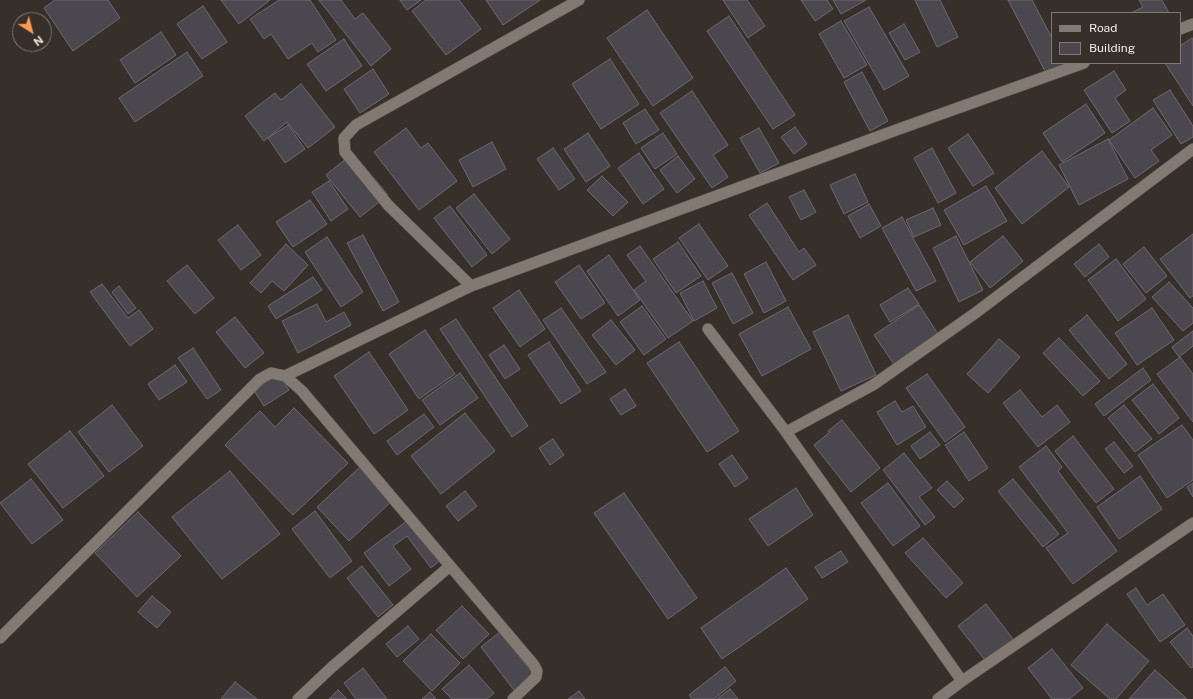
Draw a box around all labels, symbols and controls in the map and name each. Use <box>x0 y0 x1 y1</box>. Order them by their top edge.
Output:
north arrow <box>12 12 52 52</box>
legend <box>1051 12 1181 64</box>
text: Road <box>1089 21 1117 35</box>
text: N <box>31 34 45 48</box>
text: Building <box>1089 41 1135 55</box>

